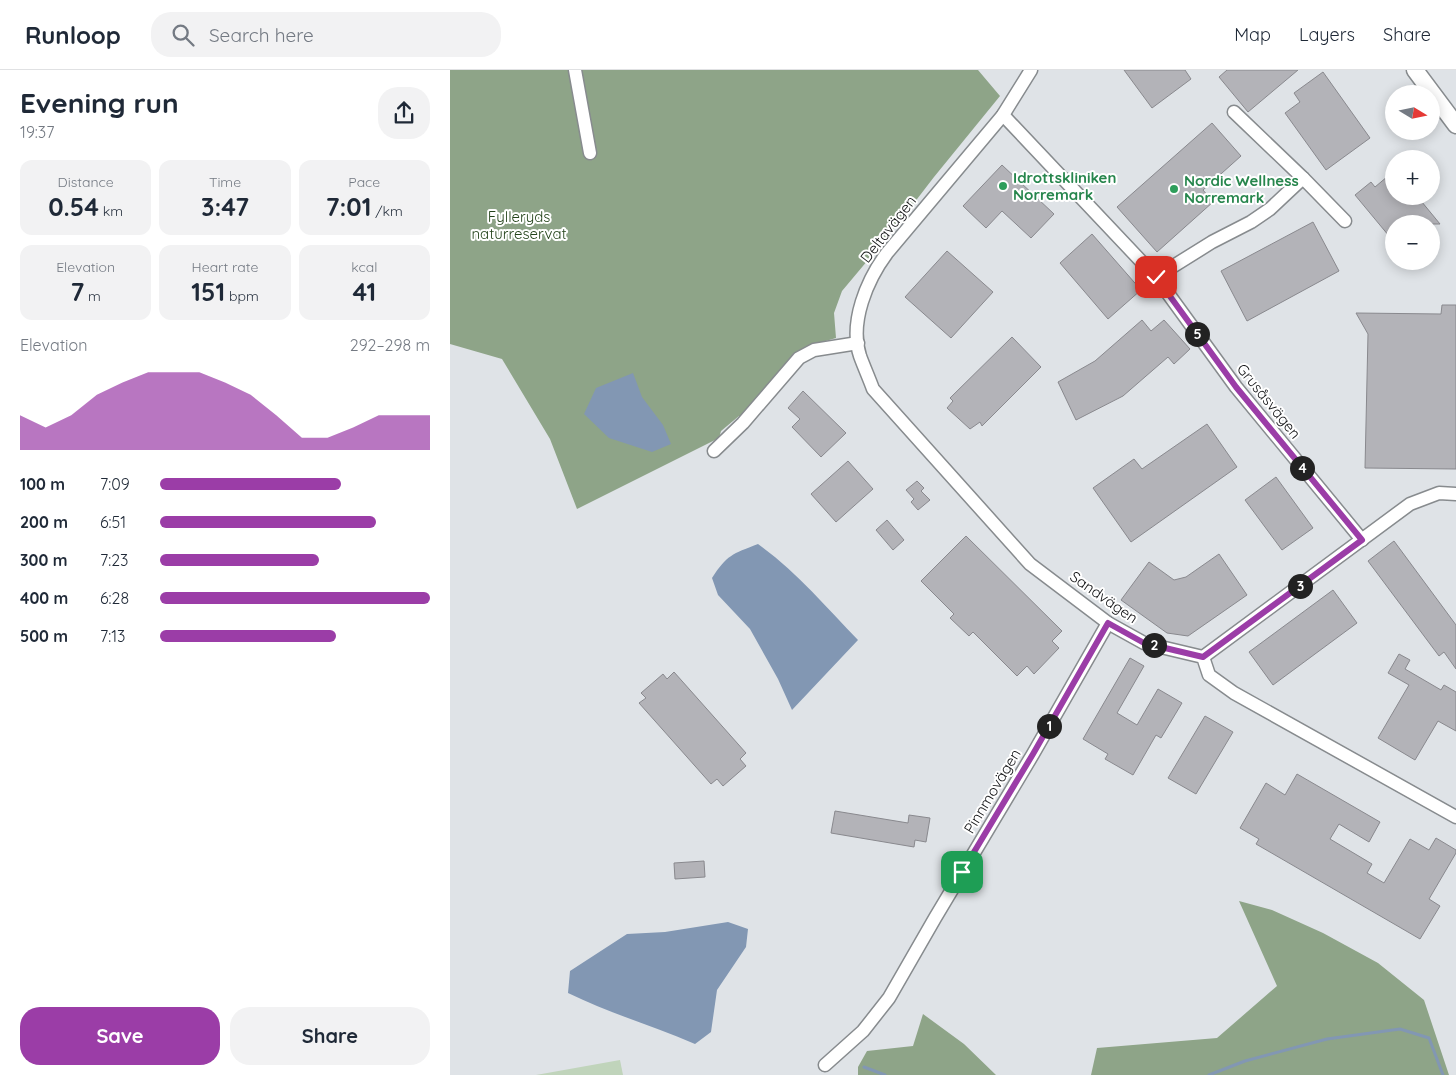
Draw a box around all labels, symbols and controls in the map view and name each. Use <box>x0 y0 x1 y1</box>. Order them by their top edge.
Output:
search box <box>151 12 501 57</box>
text: Runloop <box>25 20 121 50</box>
icon: search <box>169 21 197 49</box>
text: Search here <box>209 23 314 47</box>
text: Map <box>1234 23 1271 46</box>
text: Layers <box>1299 23 1355 46</box>
text: Share <box>1383 23 1431 46</box>
text: Evening run <box>20 85 179 120</box>
north arrow <box>1385 85 1440 140</box>
map controls <box>1385 85 1440 270</box>
button: share <box>378 87 430 139</box>
text: 19:37 <box>20 122 54 142</box>
button: + <box>1385 150 1440 205</box>
place label: Idrottskliniken Norremark <box>1013 168 1116 204</box>
place label: Nordic Wellness Norremark <box>1184 171 1299 207</box>
text: Distance <box>58 173 114 191</box>
text: Time <box>209 173 241 191</box>
text: Pace <box>348 173 380 191</box>
marker: Idrottskliniken Norremark <box>997 180 1009 192</box>
marker: Nordic Wellness Norremark <box>1168 183 1180 195</box>
text: 0.54 <box>48 191 99 222</box>
text: 3:47 <box>201 191 249 222</box>
text: 7:01 <box>326 191 371 222</box>
street label: Deltavägen <box>856 192 920 266</box>
text: km <box>99 202 123 220</box>
text: /km <box>371 202 403 220</box>
park label: Fylleryds naturreservat <box>471 207 567 243</box>
button: − <box>1385 215 1440 270</box>
pin <box>1135 256 1177 298</box>
text: Elevation <box>56 258 115 276</box>
text: Heart rate <box>192 258 258 276</box>
text: kcal <box>351 258 377 276</box>
icon: check <box>1142 263 1170 291</box>
text: 7 <box>71 276 84 307</box>
text: 151 <box>191 276 225 307</box>
text: 41 <box>352 276 376 307</box>
text: m <box>84 287 101 305</box>
text: bpm <box>225 287 259 305</box>
pin: 5 <box>1184 322 1210 346</box>
text: 5 <box>1193 325 1202 343</box>
text: Elevation <box>20 335 87 355</box>
text: 292–298 m <box>350 335 430 355</box>
street label: Grusåsvägen <box>1233 360 1305 442</box>
pin: 4 <box>1290 456 1314 480</box>
text: 4 <box>1298 459 1307 477</box>
text: 100 m <box>20 474 65 494</box>
text: 7:09 <box>100 474 130 494</box>
text: 200 m <box>20 512 68 532</box>
text: 6:51 <box>100 512 126 532</box>
text: 300 m <box>20 550 67 570</box>
text: 7:23 <box>100 550 128 570</box>
street label: Sandvägen <box>1066 567 1142 627</box>
pin: 3 <box>1288 574 1312 598</box>
text: 3 <box>1297 577 1304 595</box>
text: 400 m <box>20 588 68 608</box>
text: 6:28 <box>100 588 129 608</box>
text: 500 m <box>20 626 68 646</box>
text: 7:13 <box>100 626 126 646</box>
pin: 2 <box>1142 632 1166 658</box>
text: 2 <box>1151 636 1158 654</box>
pin: 1 <box>1036 714 1062 738</box>
text: 1 <box>1047 717 1052 735</box>
street label: Pinnmovägen <box>959 745 1025 837</box>
pin <box>941 851 983 893</box>
icon: arrive <box>948 858 976 886</box>
button: Save <box>20 1007 220 1065</box>
button: Share <box>230 1007 430 1065</box>

